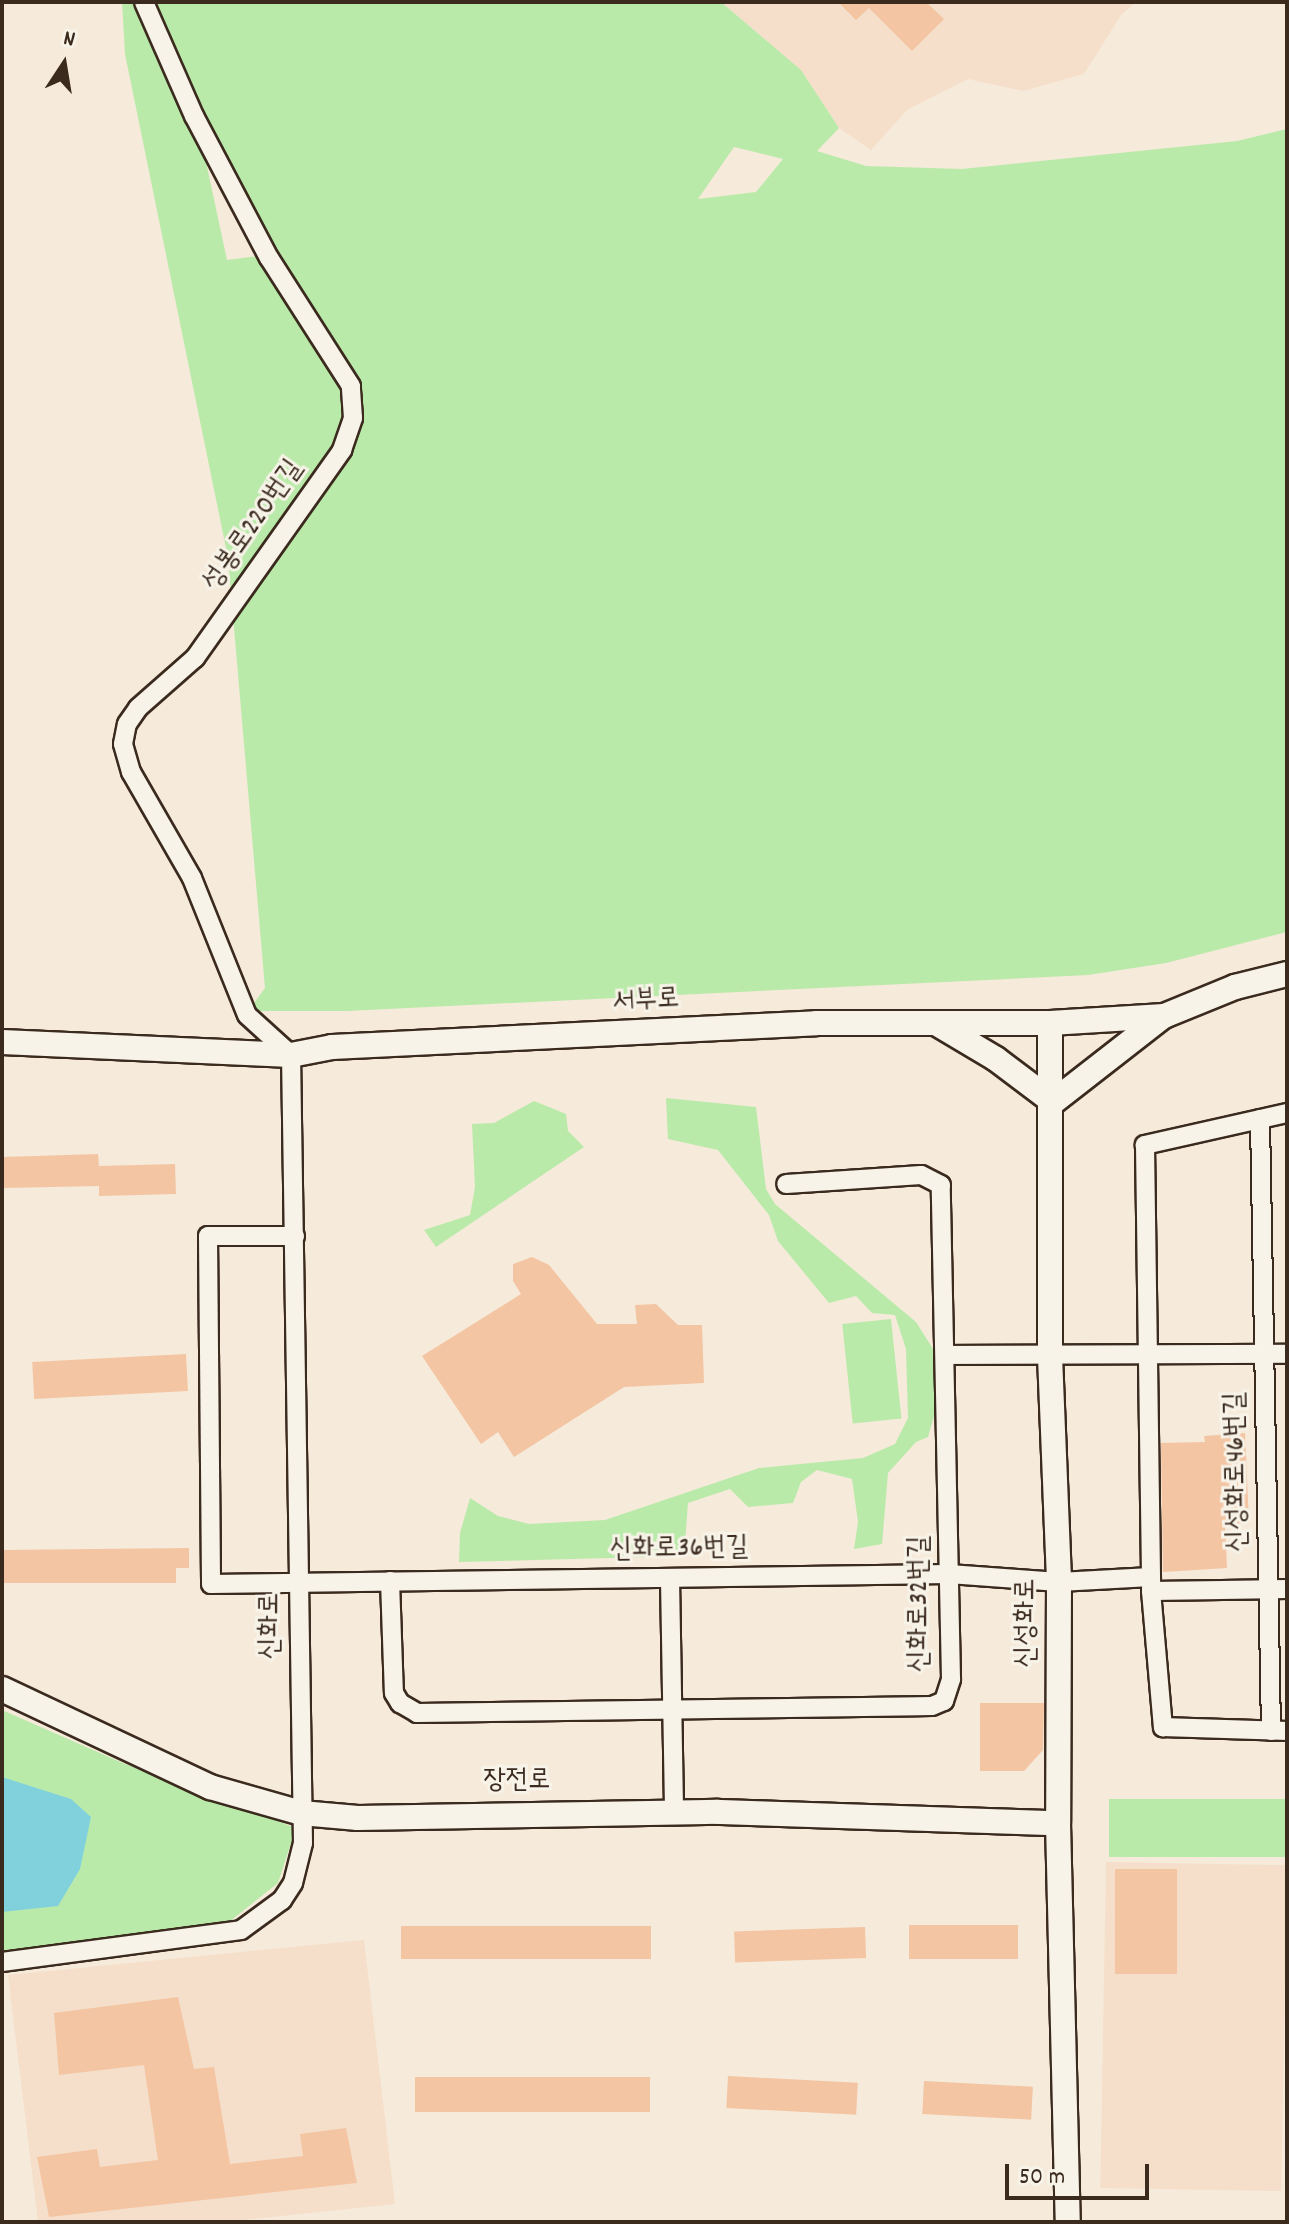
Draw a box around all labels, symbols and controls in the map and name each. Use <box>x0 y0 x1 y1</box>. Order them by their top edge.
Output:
north arrow <box>24 24 104 104</box>
text: N <box>61 24 78 56</box>
street label: 성봉로220번길 <box>197 454 311 598</box>
street label: 서부로 <box>611 983 681 1021</box>
street label: 신성화로46번길 <box>1220 1391 1256 1553</box>
street label: 신화로36번길 <box>609 1532 749 1568</box>
street label: 신화로32번길 <box>904 1535 938 1673</box>
street label: 신성화로 <box>1011 1578 1045 1668</box>
street label: 신화로 <box>255 1592 289 1660</box>
street label: 장전로 <box>483 1765 551 1799</box>
scale bar <box>1009 2148 1153 2198</box>
text: 50 m <box>1019 2161 1065 2195</box>

